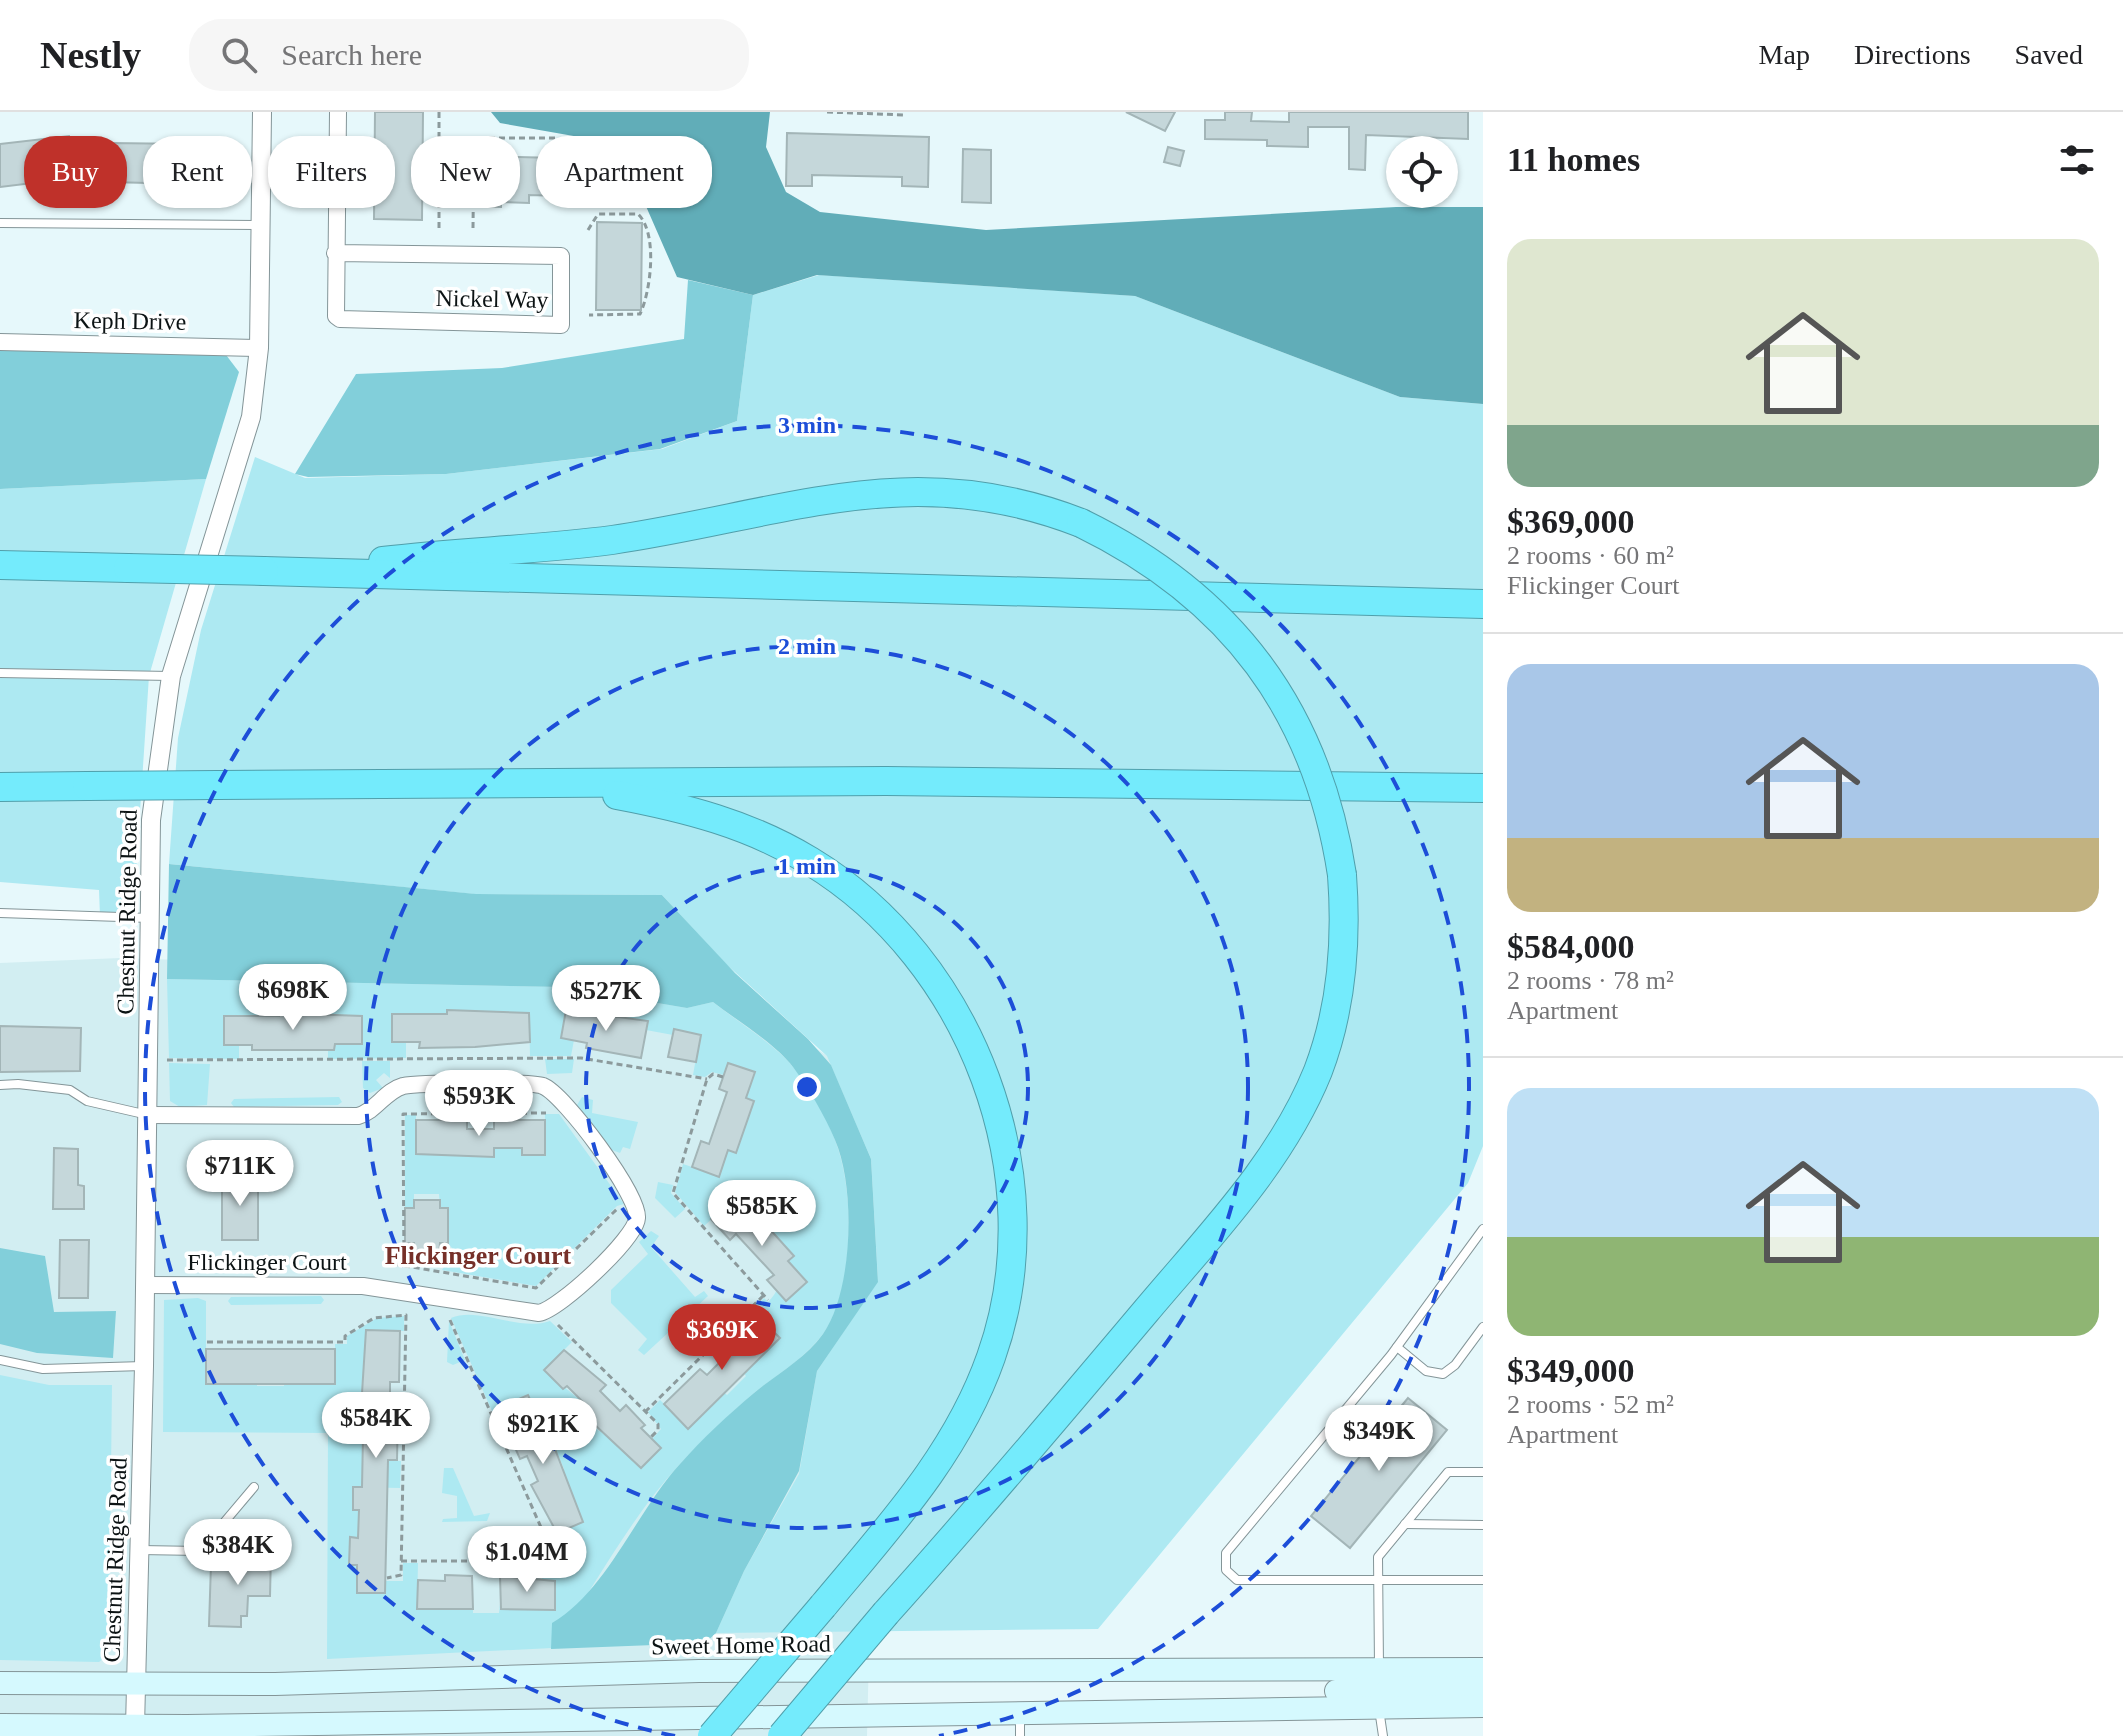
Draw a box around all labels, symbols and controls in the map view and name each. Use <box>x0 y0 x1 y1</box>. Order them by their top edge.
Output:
search box <box>189 19 749 91</box>
icon: search <box>217 33 261 77</box>
text: Nestly <box>40 34 141 76</box>
text: Search here <box>281 38 422 71</box>
text: Map <box>1759 39 1810 70</box>
text: Directions <box>1854 39 1971 70</box>
text: Saved <box>2015 39 2083 70</box>
chip: Buy <box>24 136 127 208</box>
chip: Rent <box>143 136 252 208</box>
chip: Filters <box>268 136 395 208</box>
chip: New <box>411 136 520 208</box>
chip: Apartment <box>536 136 712 208</box>
map controls <box>1386 136 1458 208</box>
button: locate <box>1386 136 1458 208</box>
icon: filters <box>2055 138 2099 182</box>
text: 11 homes <box>1507 141 1640 178</box>
street label: Nickel Way <box>435 285 549 313</box>
icon: home <box>1731 291 1875 435</box>
street label: Keph Drive <box>73 307 187 335</box>
text: 3 min <box>778 412 836 438</box>
text: $369,000 <box>1507 503 1635 540</box>
text: 2 rooms · 60 m² <box>1507 541 1674 570</box>
text: Flickinger Court <box>1507 571 1680 600</box>
text: 2 min <box>778 633 836 659</box>
icon: home <box>1731 716 1875 860</box>
street label: Chestnut Ridge Road <box>112 809 142 1015</box>
text: 1 min <box>778 853 836 879</box>
text: $584,000 <box>1507 928 1635 965</box>
pin: $698K <box>237 964 349 1032</box>
pin: $527K <box>550 965 662 1033</box>
text: 2 rooms · 78 m² <box>1507 966 1674 995</box>
text: $698K <box>257 975 329 1004</box>
text: $527K <box>570 976 642 1005</box>
text: Apartment <box>1507 996 1618 1025</box>
pin: $593K <box>423 1070 535 1138</box>
centre of rings <box>793 1073 821 1101</box>
text: $593K <box>443 1081 515 1110</box>
pin: $711K <box>184 1140 296 1208</box>
icon: home <box>1731 1140 1875 1284</box>
text: $711K <box>205 1151 275 1180</box>
pin: $585K <box>706 1180 818 1248</box>
text: $585K <box>726 1191 798 1220</box>
district label: Flickinger Court <box>385 1241 572 1270</box>
street label: Flickinger Court <box>187 1249 347 1275</box>
pin: $369K <box>666 1304 778 1372</box>
text: $369K <box>686 1315 758 1344</box>
text: $349,000 <box>1507 1352 1635 1389</box>
text: 2 rooms · 52 m² <box>1507 1390 1674 1419</box>
pin: $584K <box>320 1392 432 1460</box>
pin: $921K <box>487 1398 599 1466</box>
text: $584K <box>340 1403 412 1432</box>
pin: $349K <box>1323 1405 1435 1473</box>
text: $921K <box>507 1409 579 1438</box>
text: $349K <box>1343 1416 1415 1445</box>
text: Apartment <box>1507 1420 1618 1449</box>
street label: Chestnut Ridge Road <box>98 1457 132 1663</box>
pin: $384K <box>182 1519 294 1587</box>
pin: $1.04M <box>462 1526 592 1594</box>
text: $384K <box>202 1530 274 1559</box>
text: $1.04M <box>485 1537 569 1566</box>
street label: Sweet Home Road <box>651 1630 831 1660</box>

